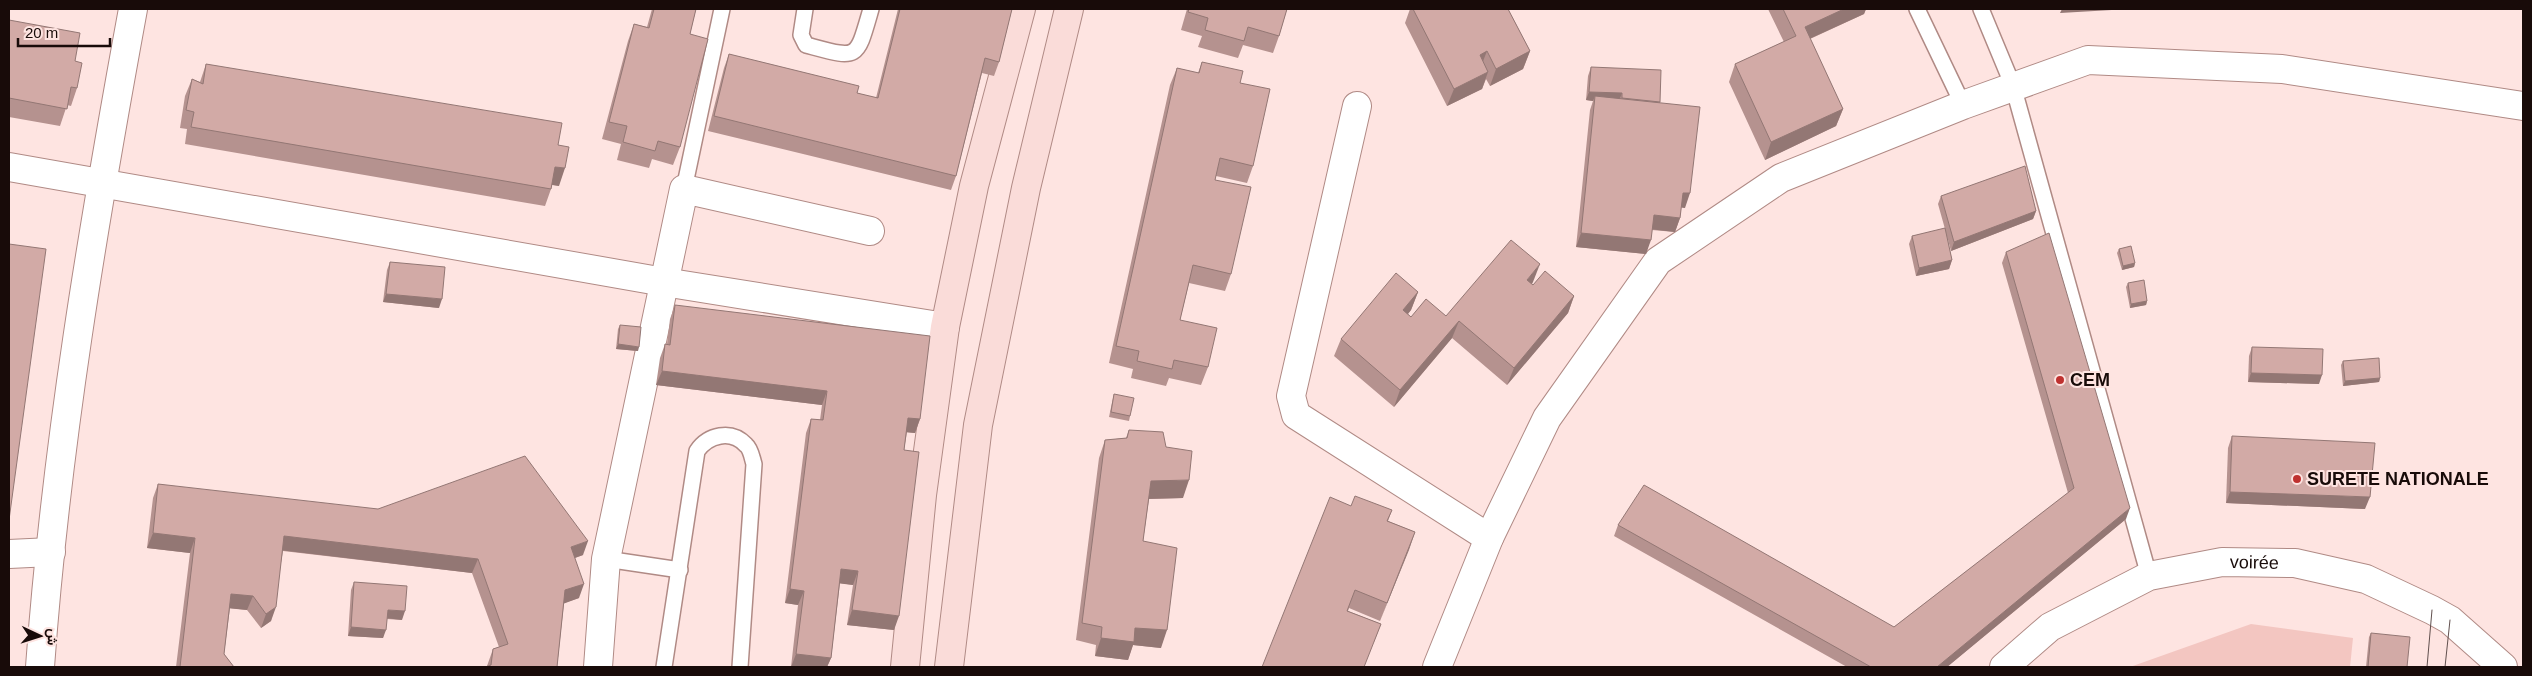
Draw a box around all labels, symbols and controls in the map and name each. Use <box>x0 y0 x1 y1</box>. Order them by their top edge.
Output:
scale bar <box>18 15 110 47</box>
text: 20 m <box>25 24 58 41</box>
place label: CEM <box>2070 370 2110 390</box>
marker: CEM <box>2054 374 2066 386</box>
place label: SURETE NATIONALE <box>2307 469 2489 489</box>
marker: SURETE NATIONALE <box>2291 473 2303 485</box>
street label: voirée <box>2230 552 2279 573</box>
north arrow <box>15 611 65 661</box>
text: ش <box>43 628 62 646</box>

